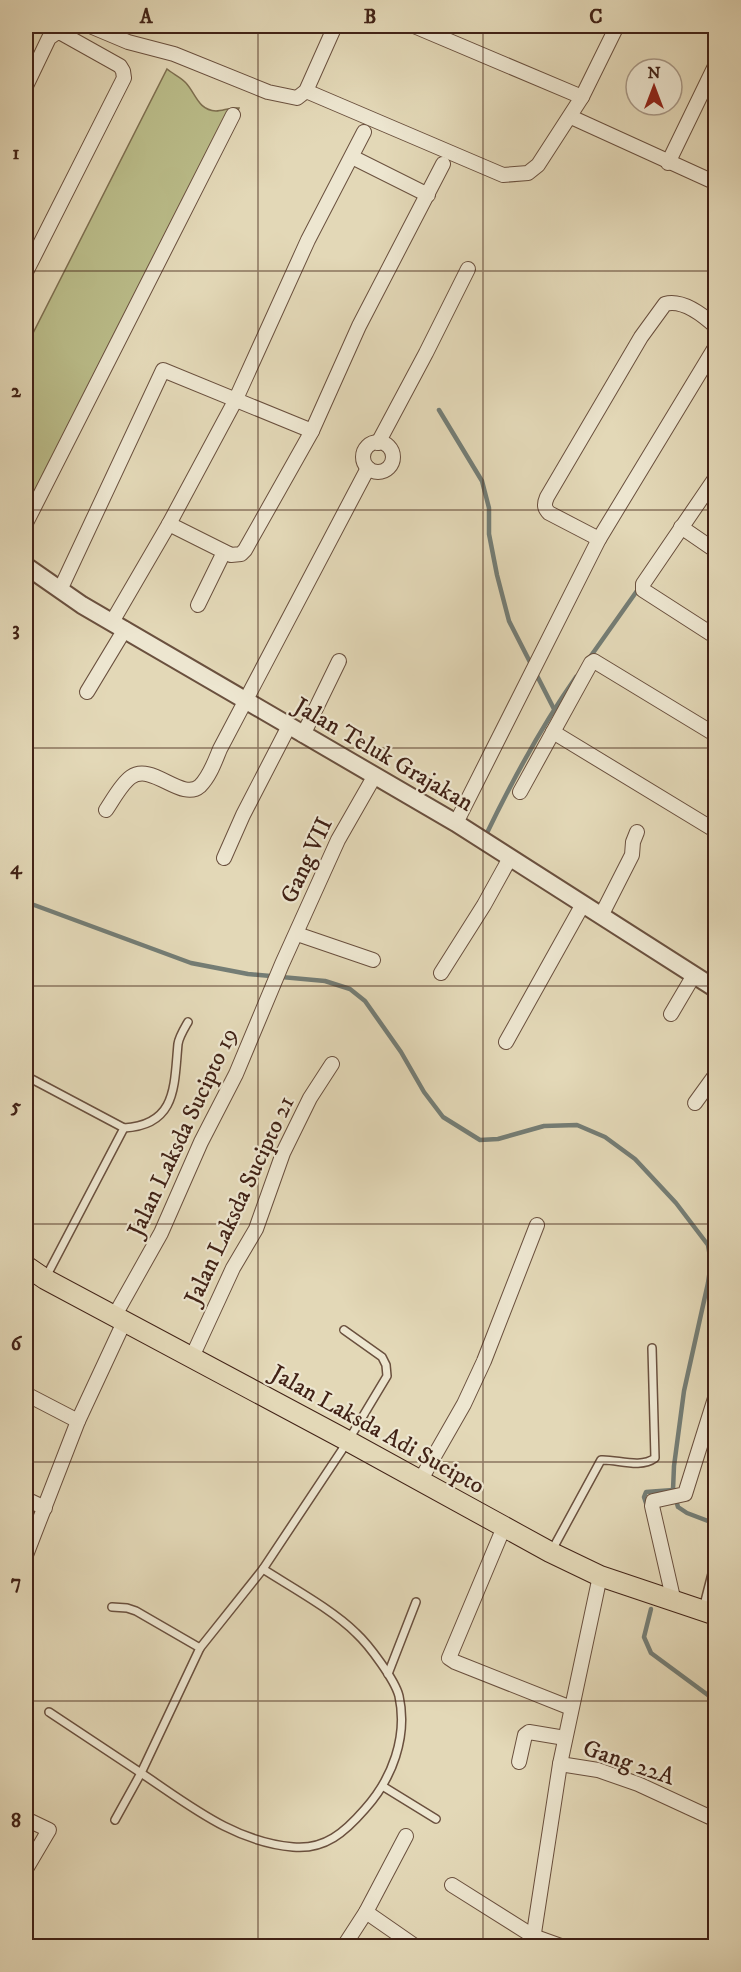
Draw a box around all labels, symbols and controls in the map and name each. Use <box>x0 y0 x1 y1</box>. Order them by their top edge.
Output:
text: A <box>139 5 154 30</box>
text: B <box>364 5 376 30</box>
text: C <box>589 5 603 30</box>
north arrow <box>624 57 684 117</box>
text: N <box>647 63 661 83</box>
text: 1 <box>12 141 20 166</box>
text: 2 <box>11 379 22 404</box>
text: 3 <box>12 617 20 642</box>
street label: Jalan Teluk Grajakan <box>287 690 479 819</box>
street label: Gang VII <box>274 813 340 908</box>
text: 4 <box>10 856 23 881</box>
street label: Jalan Laksda Sucipto 19 <box>120 1023 244 1243</box>
street label: Jalan Laksda Sucipto 21 <box>178 1091 301 1311</box>
text: 5 <box>10 1094 21 1119</box>
text: 6 <box>11 1332 23 1357</box>
street label: Jalan Laksda Adi Sucipto <box>264 1358 490 1501</box>
text: 7 <box>11 1570 21 1595</box>
street label: Gang 22A <box>579 1733 679 1793</box>
text: 8 <box>11 1809 21 1834</box>

